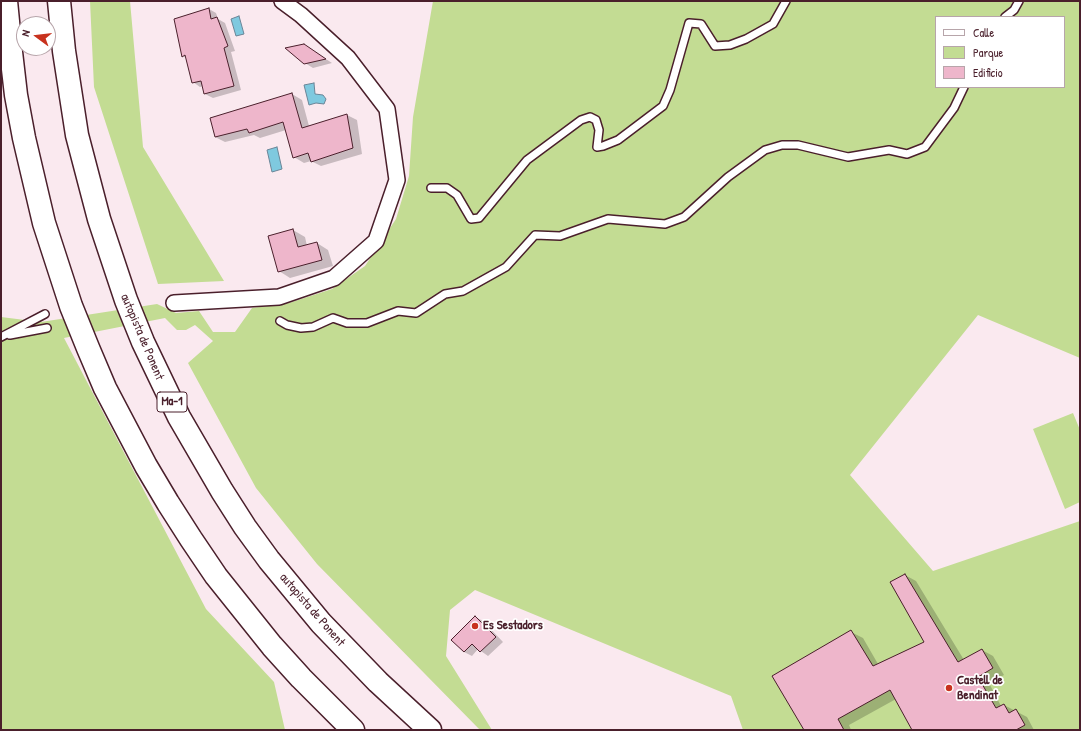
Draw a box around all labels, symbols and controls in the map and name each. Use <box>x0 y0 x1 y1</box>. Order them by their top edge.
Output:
north arrow <box>16 16 56 56</box>
legend <box>935 16 1065 88</box>
text: Calle <box>973 24 994 41</box>
text: N <box>18 29 33 38</box>
text: Parque <box>973 44 1003 61</box>
text: Edificio <box>973 64 1003 81</box>
street label: autopista de Ponent <box>117 292 167 382</box>
road number: Ma-1 <box>157 392 187 412</box>
street label: autopista de Ponent <box>276 570 348 650</box>
place label: Es Sestadors <box>483 618 543 634</box>
marker: Es Sestadors <box>470 621 480 631</box>
place label: Castell de Bendinat <box>957 673 1003 704</box>
marker: Castell de Bendinat <box>944 683 954 693</box>

